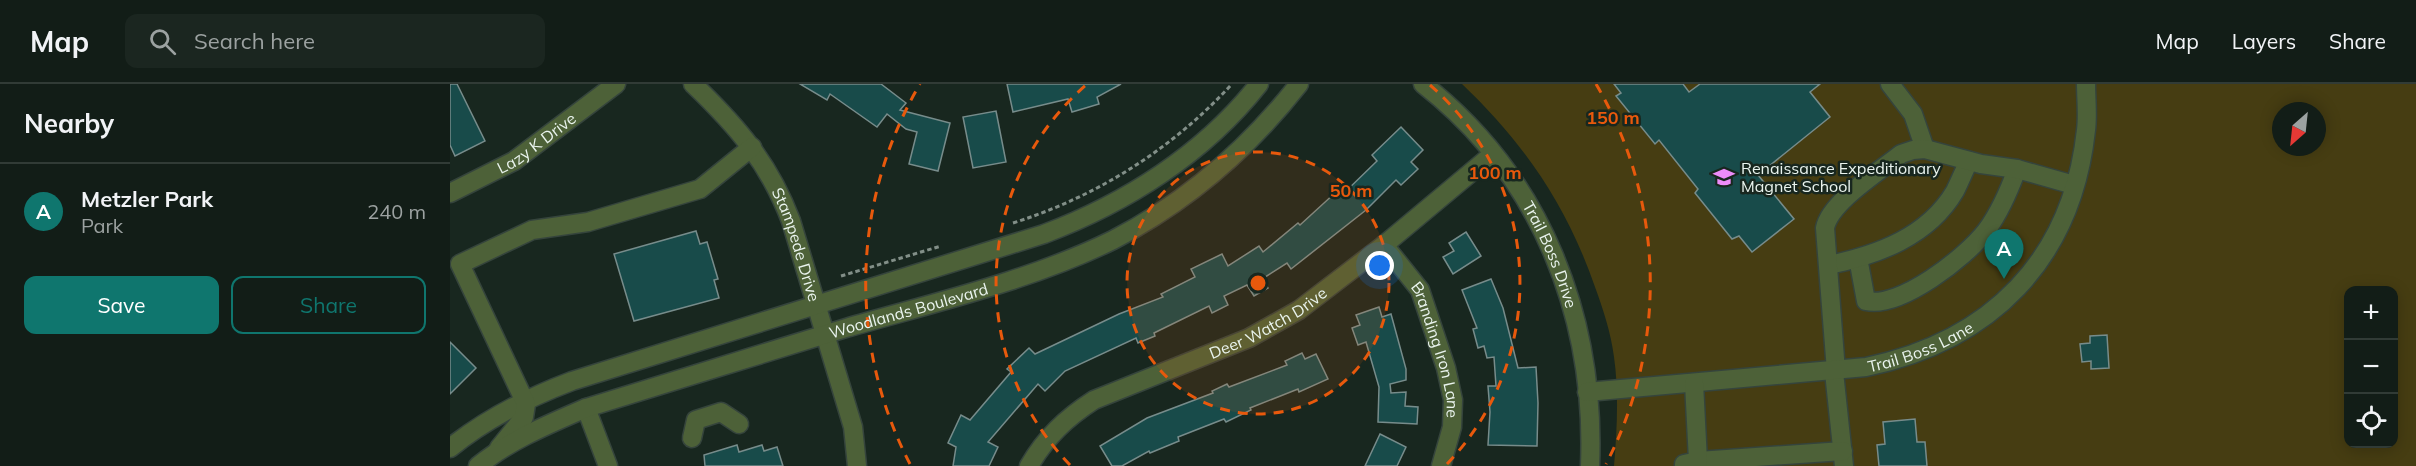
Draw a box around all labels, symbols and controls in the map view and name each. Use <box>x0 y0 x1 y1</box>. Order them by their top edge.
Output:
search box <box>125 14 545 68</box>
text: Map <box>30 24 89 59</box>
icon: search <box>146 25 179 58</box>
text: Search here <box>194 27 315 55</box>
text: Map <box>2156 28 2199 54</box>
text: Layers <box>2232 28 2296 54</box>
text: Share <box>2329 28 2386 54</box>
north arrow <box>2272 102 2326 156</box>
text: 150 m <box>1586 106 1640 129</box>
text: Nearby <box>24 107 114 140</box>
street label: Lazy K Drive <box>494 108 580 178</box>
place label: Renaissance Expeditionary Magnet School <box>1741 158 1941 196</box>
text: 100 m <box>1468 161 1522 184</box>
school or university icon: Renaissance Expeditionary Magnet School <box>1712 165 1736 189</box>
text: 50 m <box>1330 179 1372 202</box>
street label: Stampede Drive <box>768 184 825 304</box>
text: Metzler Park <box>81 185 213 213</box>
street label: Trail Boss Drive <box>1519 198 1582 310</box>
text: A <box>36 199 51 224</box>
text: 240 m <box>367 199 426 224</box>
text: Park <box>81 213 123 238</box>
pin: A <box>1984 230 2024 279</box>
your location <box>1365 251 1394 280</box>
centre of rings <box>1248 273 1268 293</box>
button: Save <box>24 276 219 334</box>
button: Share <box>231 276 426 334</box>
street label: Branding Iron Lane <box>1407 277 1463 418</box>
street label: Woodlands Boulevard <box>827 278 990 343</box>
street label: Deer Watch Drive <box>1206 283 1330 363</box>
map controls <box>2344 286 2398 448</box>
button: + <box>2344 286 2398 340</box>
street label: Trail Boss Lane <box>1866 317 1977 376</box>
button: − <box>2344 340 2398 394</box>
button: locate <box>2344 394 2398 448</box>

